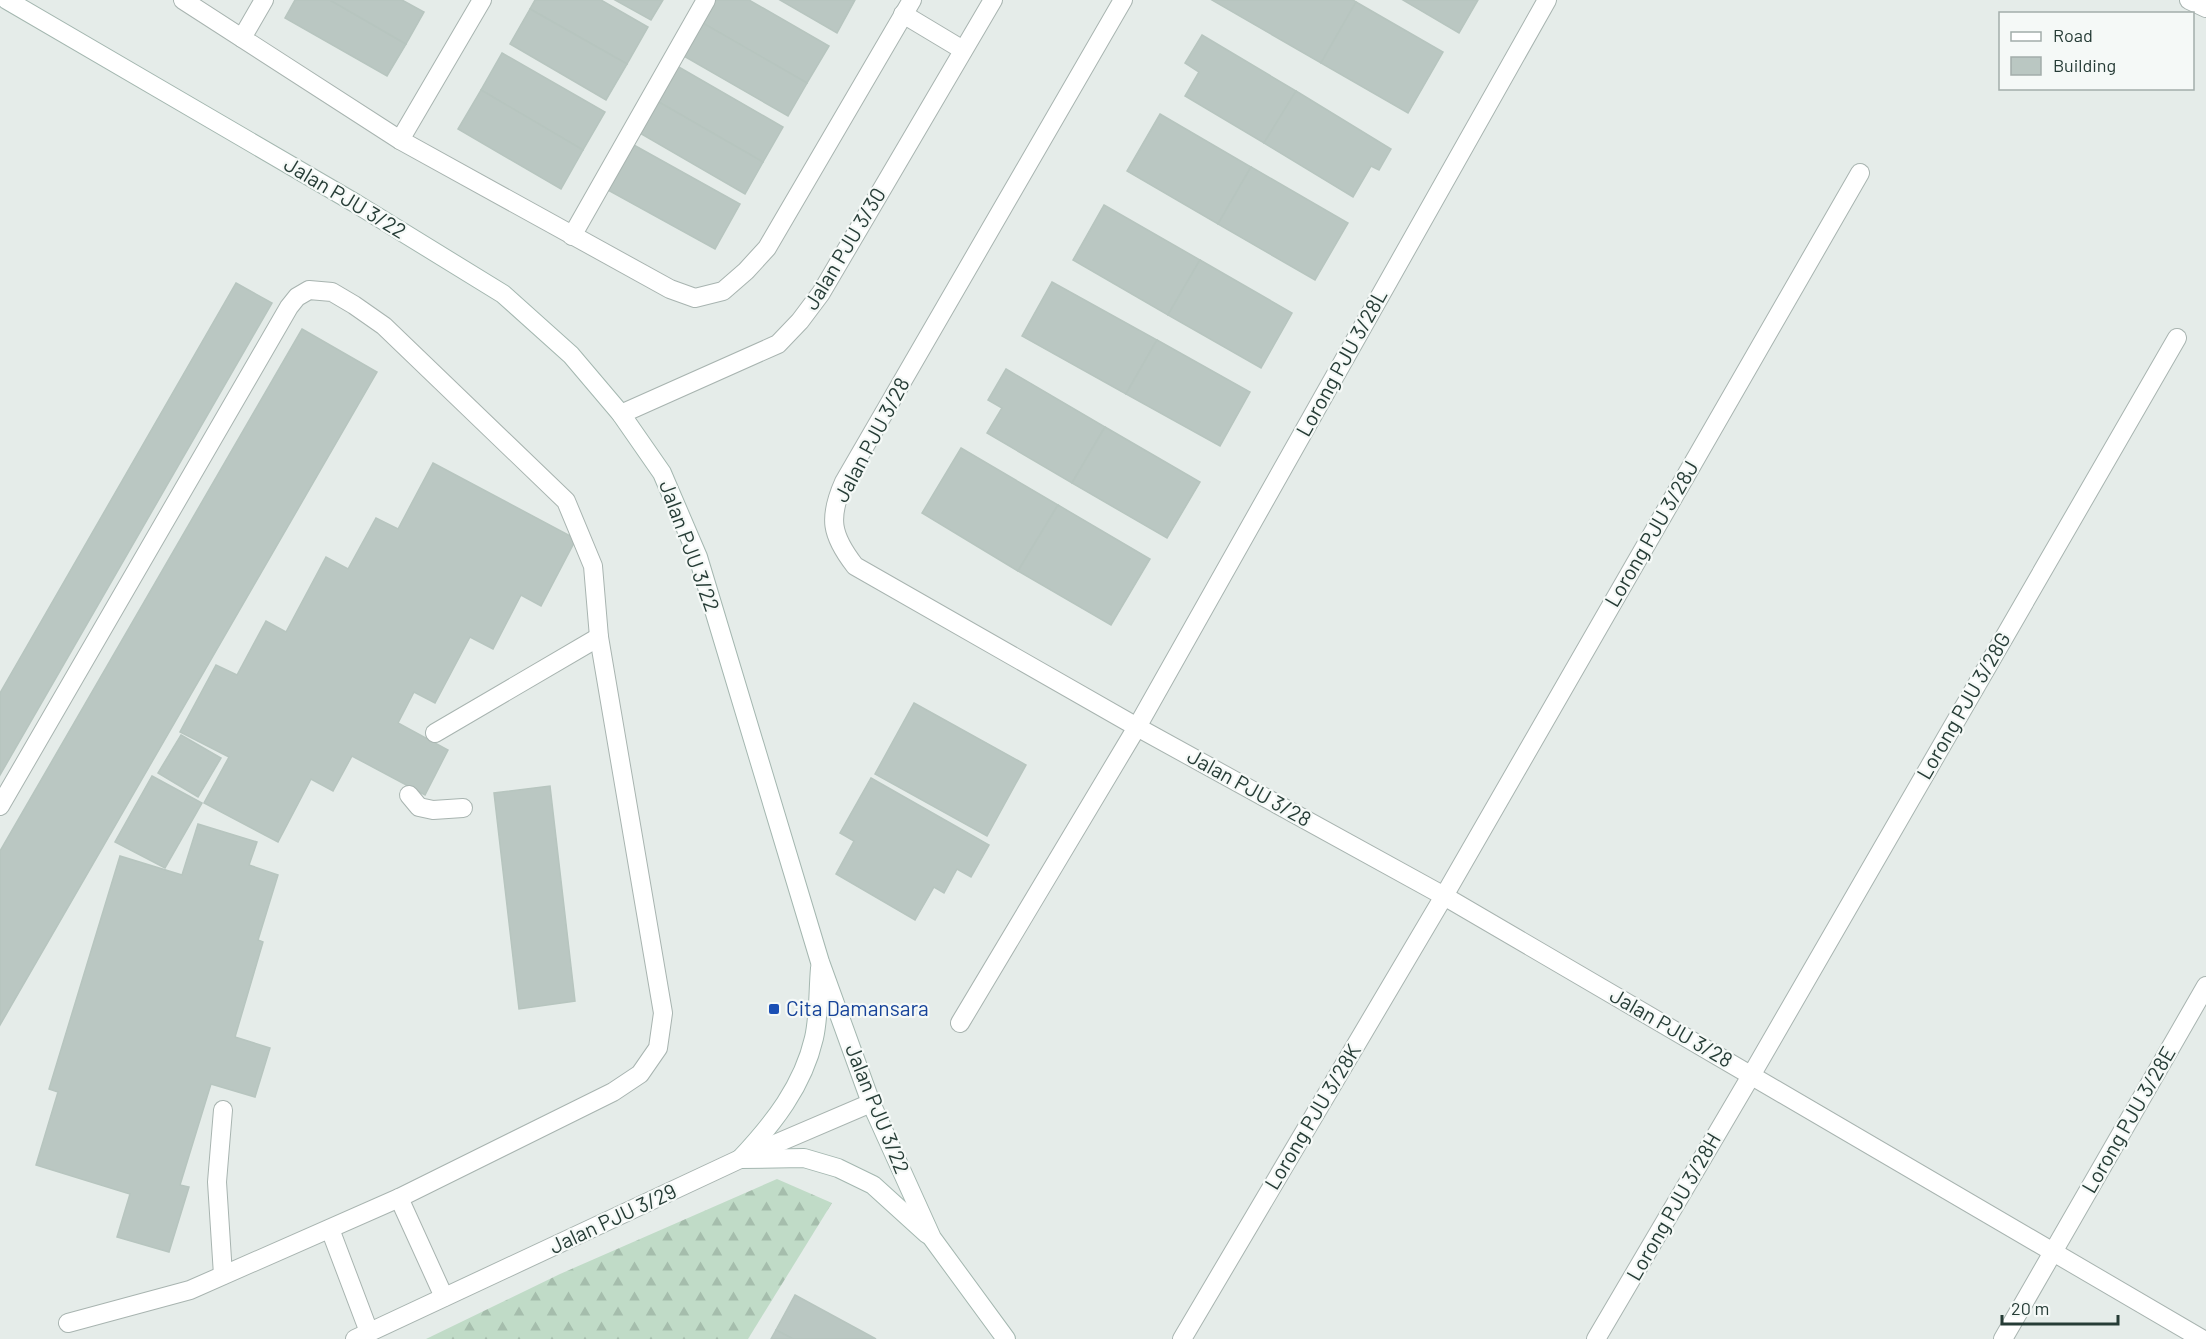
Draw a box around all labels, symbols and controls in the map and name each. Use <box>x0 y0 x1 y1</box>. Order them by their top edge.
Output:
legend <box>1999 12 2194 90</box>
text: Road <box>2053 24 2093 46</box>
text: Building <box>2053 54 2116 76</box>
street label: Jalan PJU 3/22 <box>280 151 411 243</box>
street label: Jalan PJU 3/30 <box>797 183 890 314</box>
street label: Lorong PJU 3/28L <box>1290 284 1392 440</box>
street label: Jalan PJU 3/28 <box>827 373 914 506</box>
street label: Lorong PJU 3/28J <box>1599 456 1703 611</box>
street label: Jalan PJU 3/22 <box>655 476 726 614</box>
street label: Lorong PJU 3/28G <box>1910 627 2015 783</box>
street label: Jalan PJU 3/28 <box>1184 742 1316 831</box>
street label: Jalan PJU 3/28 <box>1606 982 1738 1072</box>
place label: Cita Damansara <box>786 995 929 1020</box>
marker: Cita Damansara <box>767 1002 781 1016</box>
street label: Lorong PJU 3/28K <box>1258 1039 1365 1194</box>
street label: Jalan PJU 3/22 <box>841 1040 916 1177</box>
street label: Lorong PJU 3/28E <box>2076 1041 2180 1197</box>
street label: Lorong PJU 3/28H <box>1620 1128 1725 1285</box>
street label: Jalan PJU 3/29 <box>545 1177 680 1258</box>
scale bar <box>2002 1288 2118 1326</box>
text: 20 m <box>2011 1297 2049 1319</box>

